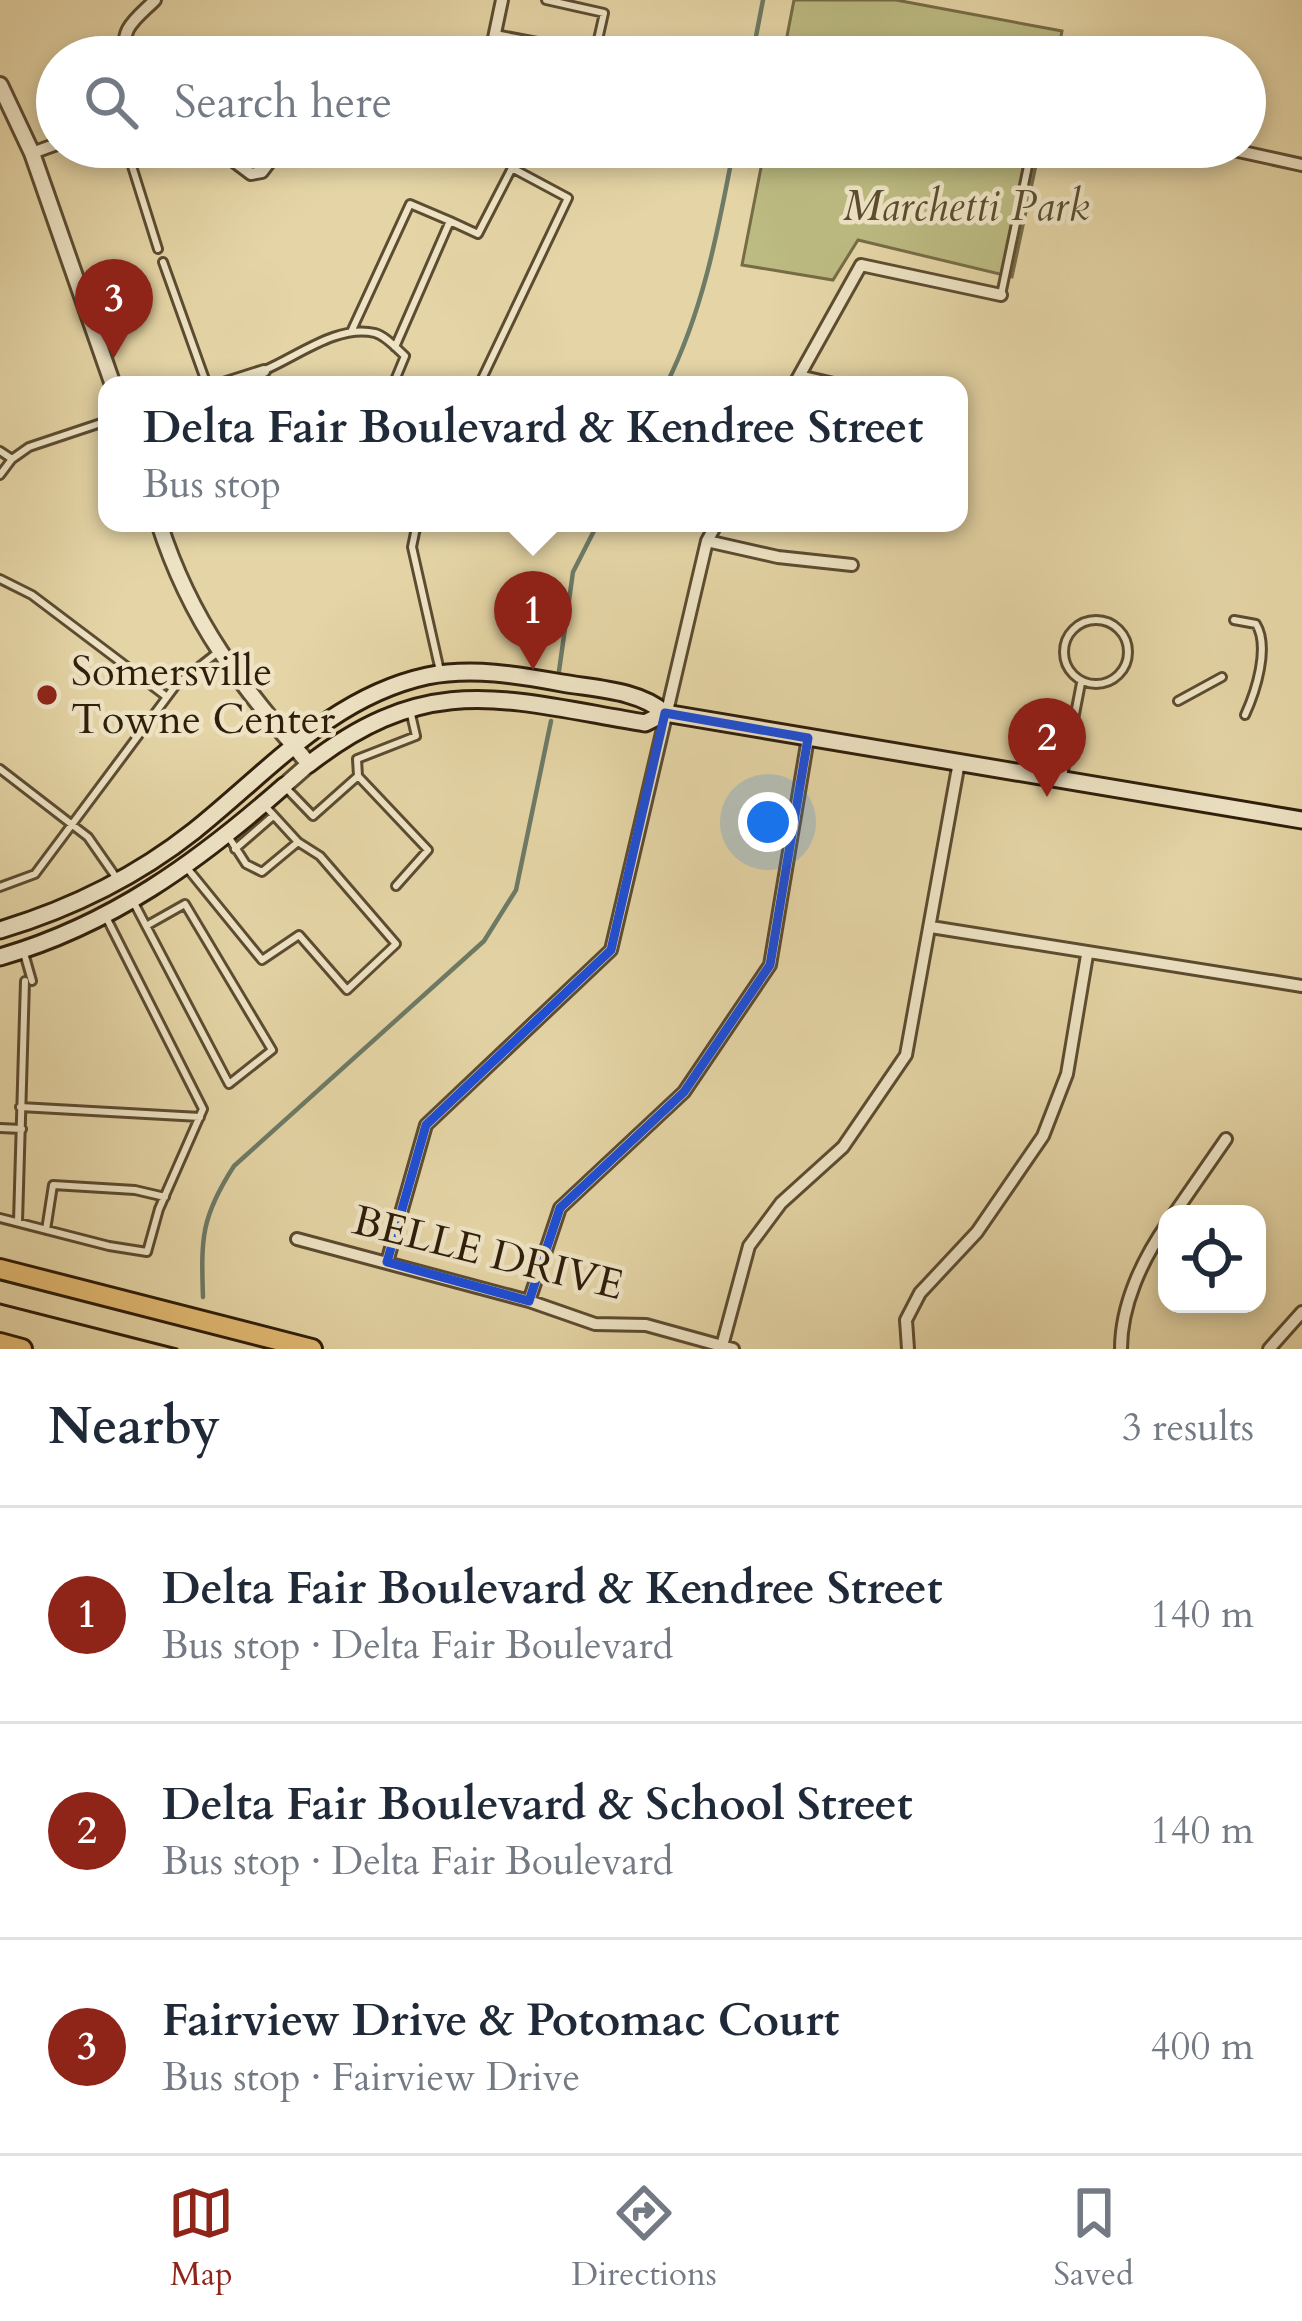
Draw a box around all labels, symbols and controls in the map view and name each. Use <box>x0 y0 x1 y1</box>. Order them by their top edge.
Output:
search box <box>36 36 1266 168</box>
icon: search <box>78 69 144 135</box>
text: Search here <box>174 72 392 133</box>
park label: Marchetti Park <box>843 178 1090 235</box>
pin: 3 <box>75 259 153 358</box>
popup <box>98 376 968 532</box>
text: Delta Fair Boulevard & Kendree Street <box>143 397 923 458</box>
text: Bus stop <box>143 458 281 511</box>
pin: 1 <box>494 571 572 670</box>
place label: Somersville Towne Center <box>71 643 336 748</box>
marker: Somersville Towne Center <box>34 682 60 708</box>
pin: 2 <box>1008 698 1086 797</box>
your location <box>738 792 798 852</box>
street label: BELLE DRIVE <box>347 1192 629 1314</box>
map controls <box>1158 1205 1266 1313</box>
button: locate <box>1158 1205 1266 1313</box>
text: Nearby <box>48 1392 220 1462</box>
text: 3 results <box>1122 1401 1254 1454</box>
text: Delta Fair Boulevard & Kendree Street <box>162 1558 943 1619</box>
text: 1 <box>77 1588 97 1641</box>
text: 140 m <box>1151 1588 1254 1641</box>
text: Bus stop · Delta Fair Boulevard <box>162 1619 673 1672</box>
text: Delta Fair Boulevard & School Street <box>162 1774 913 1835</box>
text: 2 <box>77 1804 97 1857</box>
text: 140 m <box>1151 1804 1254 1857</box>
text: Bus stop · Delta Fair Boulevard <box>162 1835 673 1888</box>
text: Fairview Drive & Potomac Court <box>162 1990 839 2051</box>
text: 3 <box>77 2020 97 2073</box>
text: 400 m <box>1151 2020 1254 2073</box>
text: Bus stop · Fairview Drive <box>162 2051 580 2104</box>
tab: Map <box>168 2180 234 2297</box>
tab: Directions <box>571 2180 717 2297</box>
tab: Saved <box>1054 2180 1134 2297</box>

